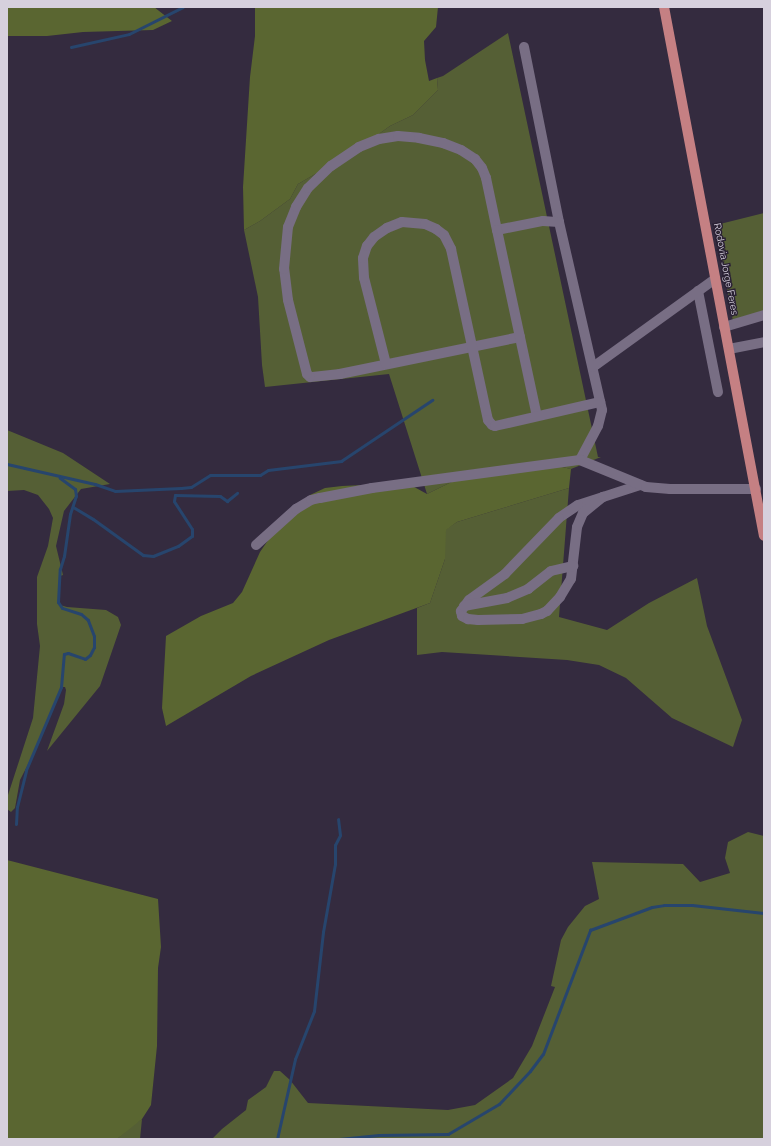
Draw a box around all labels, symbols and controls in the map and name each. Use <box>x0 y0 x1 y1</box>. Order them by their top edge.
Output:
street label: Rodovia Jorge Feres <box>711 222 741 316</box>

